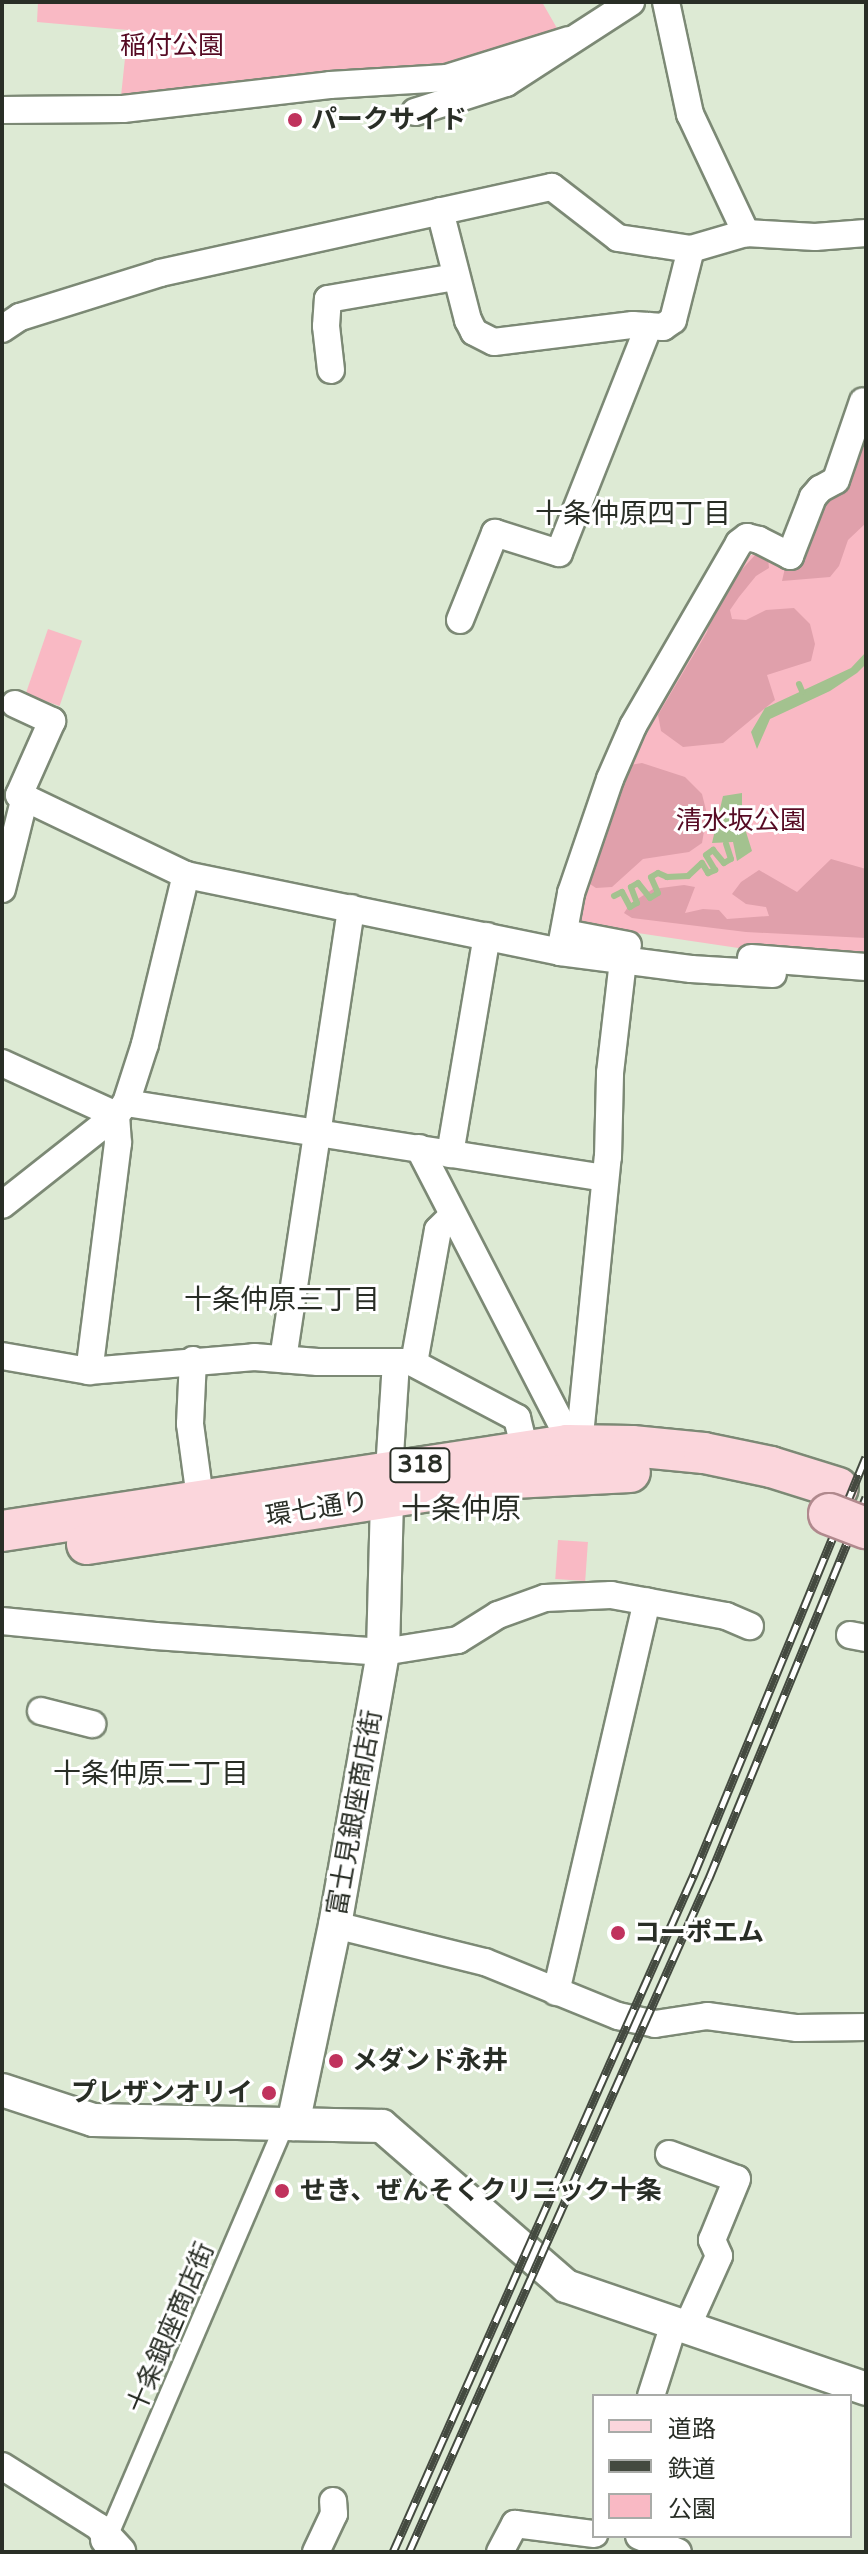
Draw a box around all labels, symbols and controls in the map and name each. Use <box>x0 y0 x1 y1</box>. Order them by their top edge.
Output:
park label: 稲付公園 <box>120 30 224 62</box>
place label: パークサイド <box>311 104 467 136</box>
marker: パークサイド <box>286 111 304 129</box>
district label: 十条仲原四丁目 <box>535 497 731 531</box>
park label: 清水坂公園 <box>676 805 806 837</box>
district label: 十条仲原三丁目 <box>184 1283 380 1317</box>
road number: 318 <box>388 1445 452 1485</box>
street label: 環七通り <box>263 1485 371 1533</box>
district label: 十条仲原 <box>401 1492 521 1528</box>
street label: 富士見銀座商店街 <box>322 1708 388 1918</box>
district label: 十条仲原二丁目 <box>53 1757 249 1791</box>
place label: コーポエム <box>634 1917 764 1949</box>
marker: コーポエム <box>609 1924 627 1942</box>
place label: メダンド永井 <box>352 2045 508 2077</box>
marker: メダンド永井 <box>327 2052 345 2070</box>
place label: プレザンオリイ <box>71 2077 253 2109</box>
marker: プレザンオリイ <box>260 2084 278 2102</box>
place label: せき、ぜんそくクリニック十条 <box>300 2175 662 2207</box>
marker: せき、ぜんそくクリニック十条 <box>271 2180 293 2202</box>
street label: 十条銀座商店街 <box>121 2238 221 2418</box>
legend <box>592 2394 852 2538</box>
text: 道路 <box>668 2415 716 2444</box>
text: 鉄道 <box>668 2455 716 2484</box>
text: 公園 <box>668 2495 716 2524</box>

